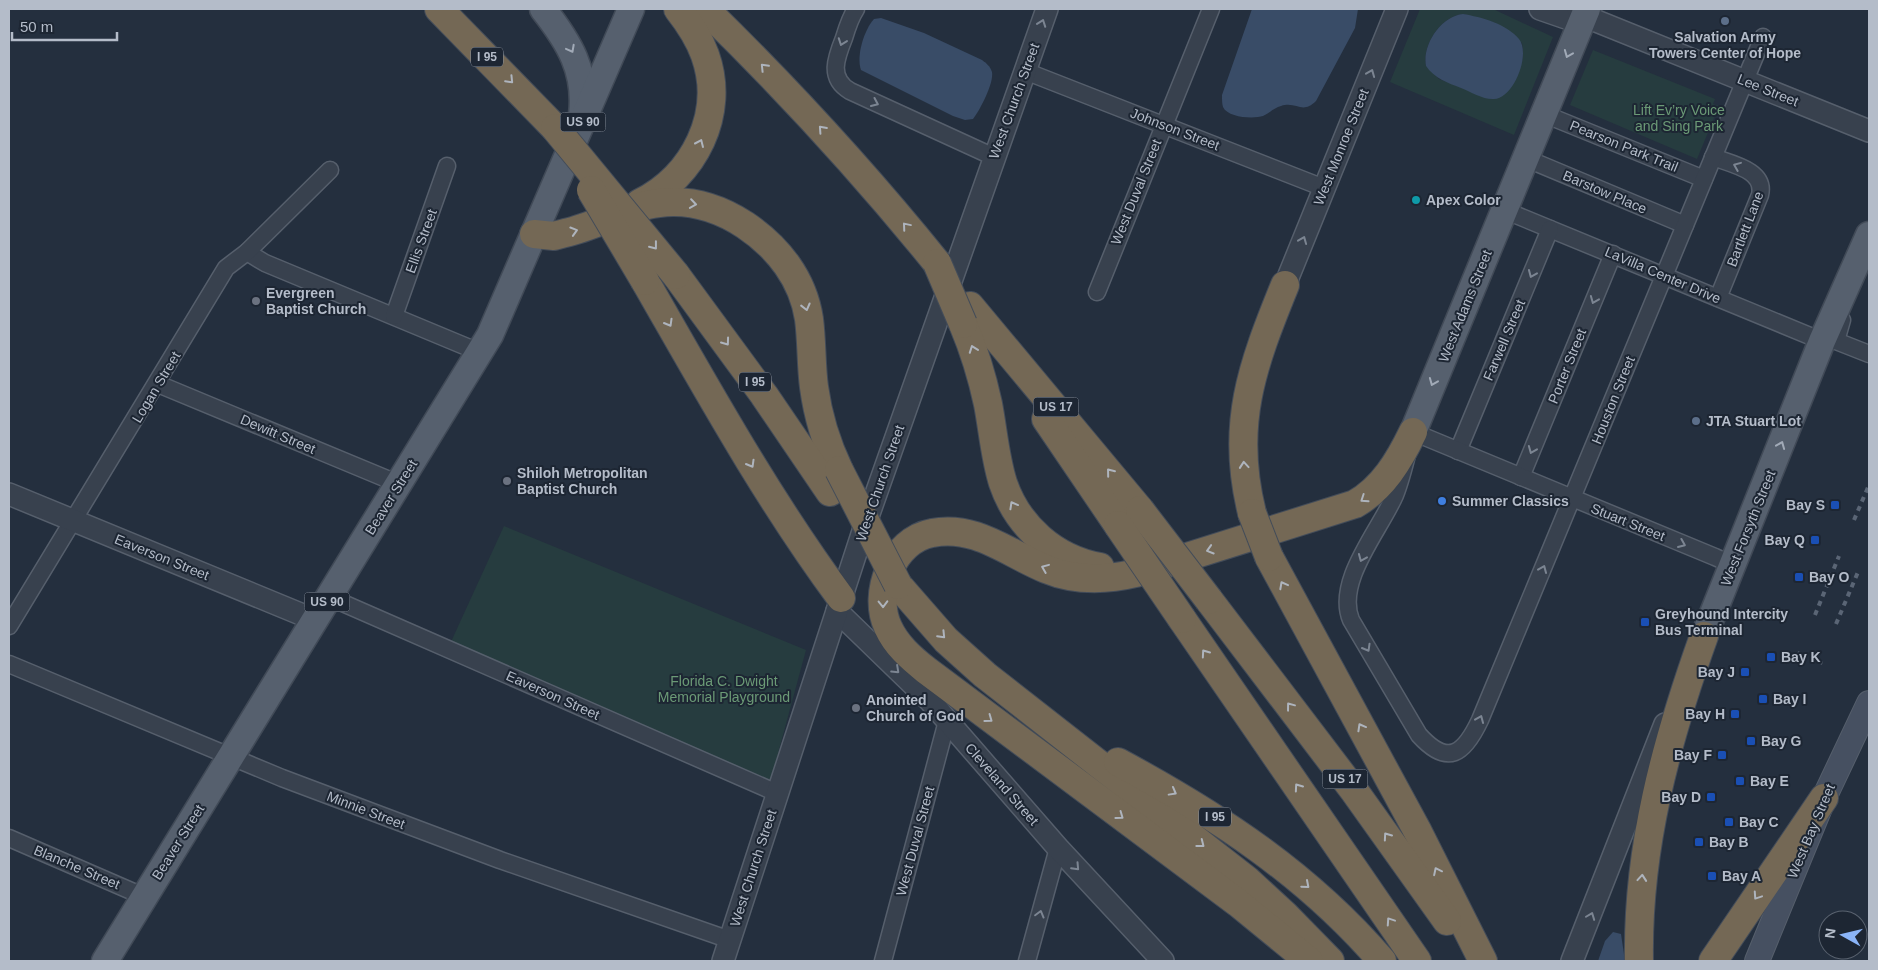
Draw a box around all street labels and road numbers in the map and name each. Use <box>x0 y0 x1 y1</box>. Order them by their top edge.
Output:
street label: West Church Street <box>986 41 1042 161</box>
road number: I 95 <box>471 48 503 66</box>
street label: Lee Street <box>1735 70 1801 110</box>
street label: West Monroe Street <box>1310 86 1372 208</box>
street label: Johnson Street <box>1128 105 1222 153</box>
road number: US 90 <box>560 112 606 132</box>
street label: Pearson Park Trail <box>1568 117 1680 175</box>
street label: West Duval Street <box>1107 137 1165 247</box>
street label: Barstow Place <box>1561 167 1650 217</box>
street label: Bartlett Lane <box>1723 189 1767 269</box>
street label: Ellis Street <box>402 207 440 275</box>
street label: LaVilla Center Drive <box>1603 243 1724 307</box>
street label: West Adams Street <box>1435 247 1495 364</box>
street label: Farwell Street <box>1480 297 1528 383</box>
street label: Porter Street <box>1545 326 1589 406</box>
street label: Logan Street <box>128 348 184 425</box>
street label: Houston Street <box>1588 354 1638 446</box>
road number: I 95 <box>739 372 771 392</box>
road number: US 17 <box>1034 398 1078 417</box>
street label: Dewitt Street <box>238 411 318 457</box>
street label: West Church Street <box>853 423 907 543</box>
street label: Beaver Street <box>362 456 421 538</box>
street label: West Forsyth Street <box>1717 468 1779 588</box>
street label: Stuart Street <box>1589 500 1668 544</box>
street label: Eaverson Street <box>112 531 212 583</box>
road number: US 90 <box>304 592 350 612</box>
street label: Eaverson Street <box>504 667 602 723</box>
street label: Cleveland Street <box>962 740 1042 828</box>
road number: US 17 <box>1322 770 1368 789</box>
street label: West Bay Street <box>1784 781 1838 881</box>
street label: West Duval Street <box>893 784 937 897</box>
street label: Minnie Street <box>325 788 407 832</box>
street label: Beaver Street <box>149 801 208 883</box>
street label: West Church Street <box>727 807 779 928</box>
road number: I 95 <box>1199 808 1231 826</box>
street label: Blanche Street <box>32 842 122 892</box>

